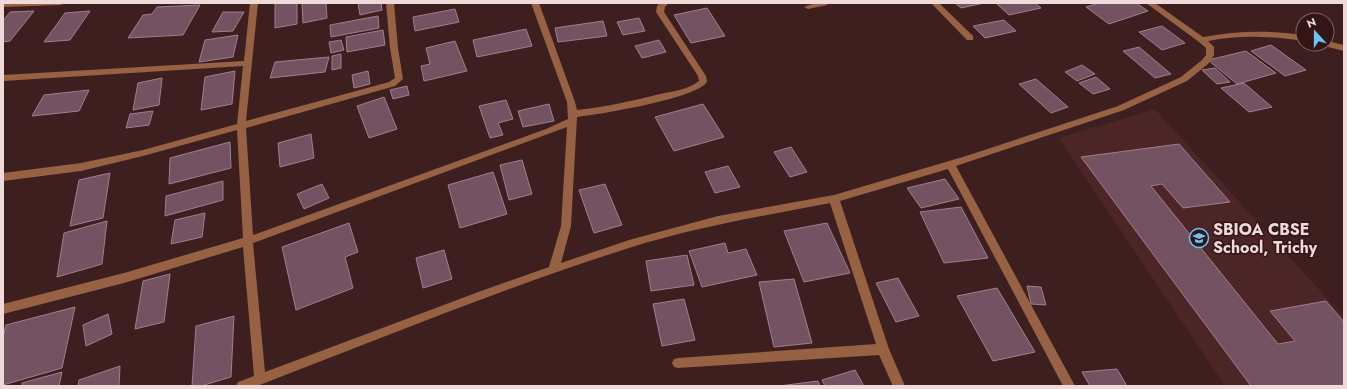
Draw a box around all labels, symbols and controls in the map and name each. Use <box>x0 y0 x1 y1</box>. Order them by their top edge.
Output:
north arrow <box>1295 12 1335 52</box>
text: N <box>1304 14 1318 32</box>
place label: SBIOA CBSE School, Trichy <box>1213 218 1318 259</box>
school or university icon: SBIOA CBSE School, Trichy <box>1188 227 1210 249</box>

